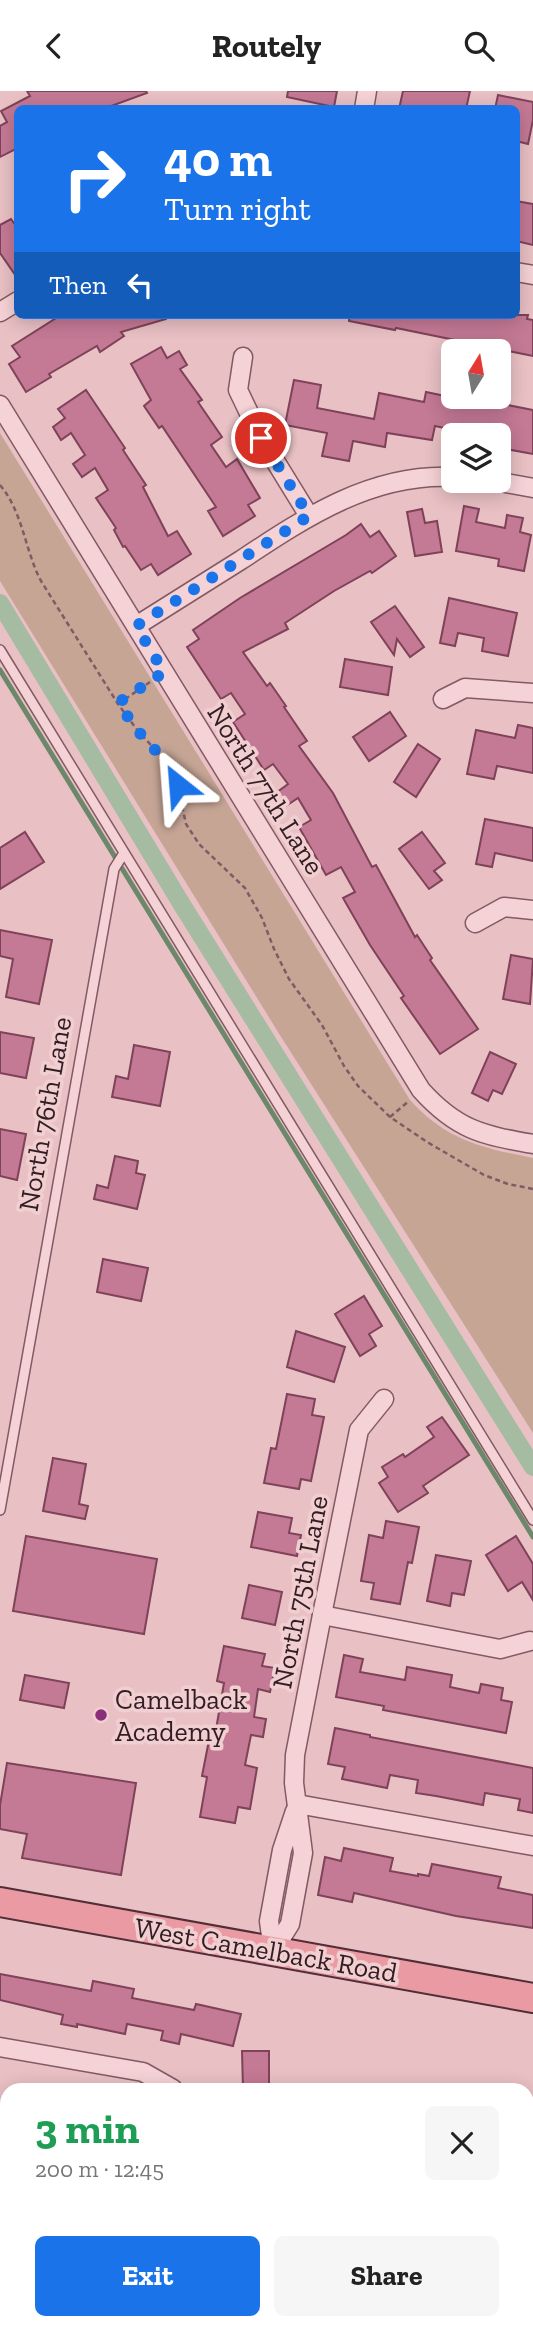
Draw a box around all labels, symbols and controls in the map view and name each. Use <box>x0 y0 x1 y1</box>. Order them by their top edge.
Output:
icon: back <box>35 27 73 65</box>
text: Routely <box>212 27 321 65</box>
icon: search <box>460 27 498 65</box>
text: 40 m <box>164 130 272 189</box>
icon: right <box>49 133 140 224</box>
text: Turn right <box>164 190 311 228</box>
icon: left <box>121 266 159 304</box>
text: Then <box>49 269 107 301</box>
north arrow <box>441 339 511 409</box>
map controls <box>441 339 511 493</box>
pin <box>231 408 291 468</box>
icon: arrive <box>242 419 280 457</box>
button: layers <box>441 423 511 493</box>
street label: North 77th Lane <box>200 698 332 880</box>
position arrow <box>141 748 215 822</box>
street label: North 76th Lane <box>12 1014 78 1214</box>
street label: North 75th Lane <box>265 1493 335 1691</box>
place label: Camelback Academy <box>115 1683 248 1748</box>
marker: Camelback Academy <box>93 1707 109 1723</box>
street label: West Camelback Road <box>132 1911 400 1989</box>
text: 3 min <box>35 2103 140 2154</box>
button: close <box>425 2106 499 2180</box>
text: 200 m · 12:45 <box>35 2155 164 2183</box>
button: Exit <box>35 2236 260 2316</box>
button: Share <box>274 2236 499 2316</box>

